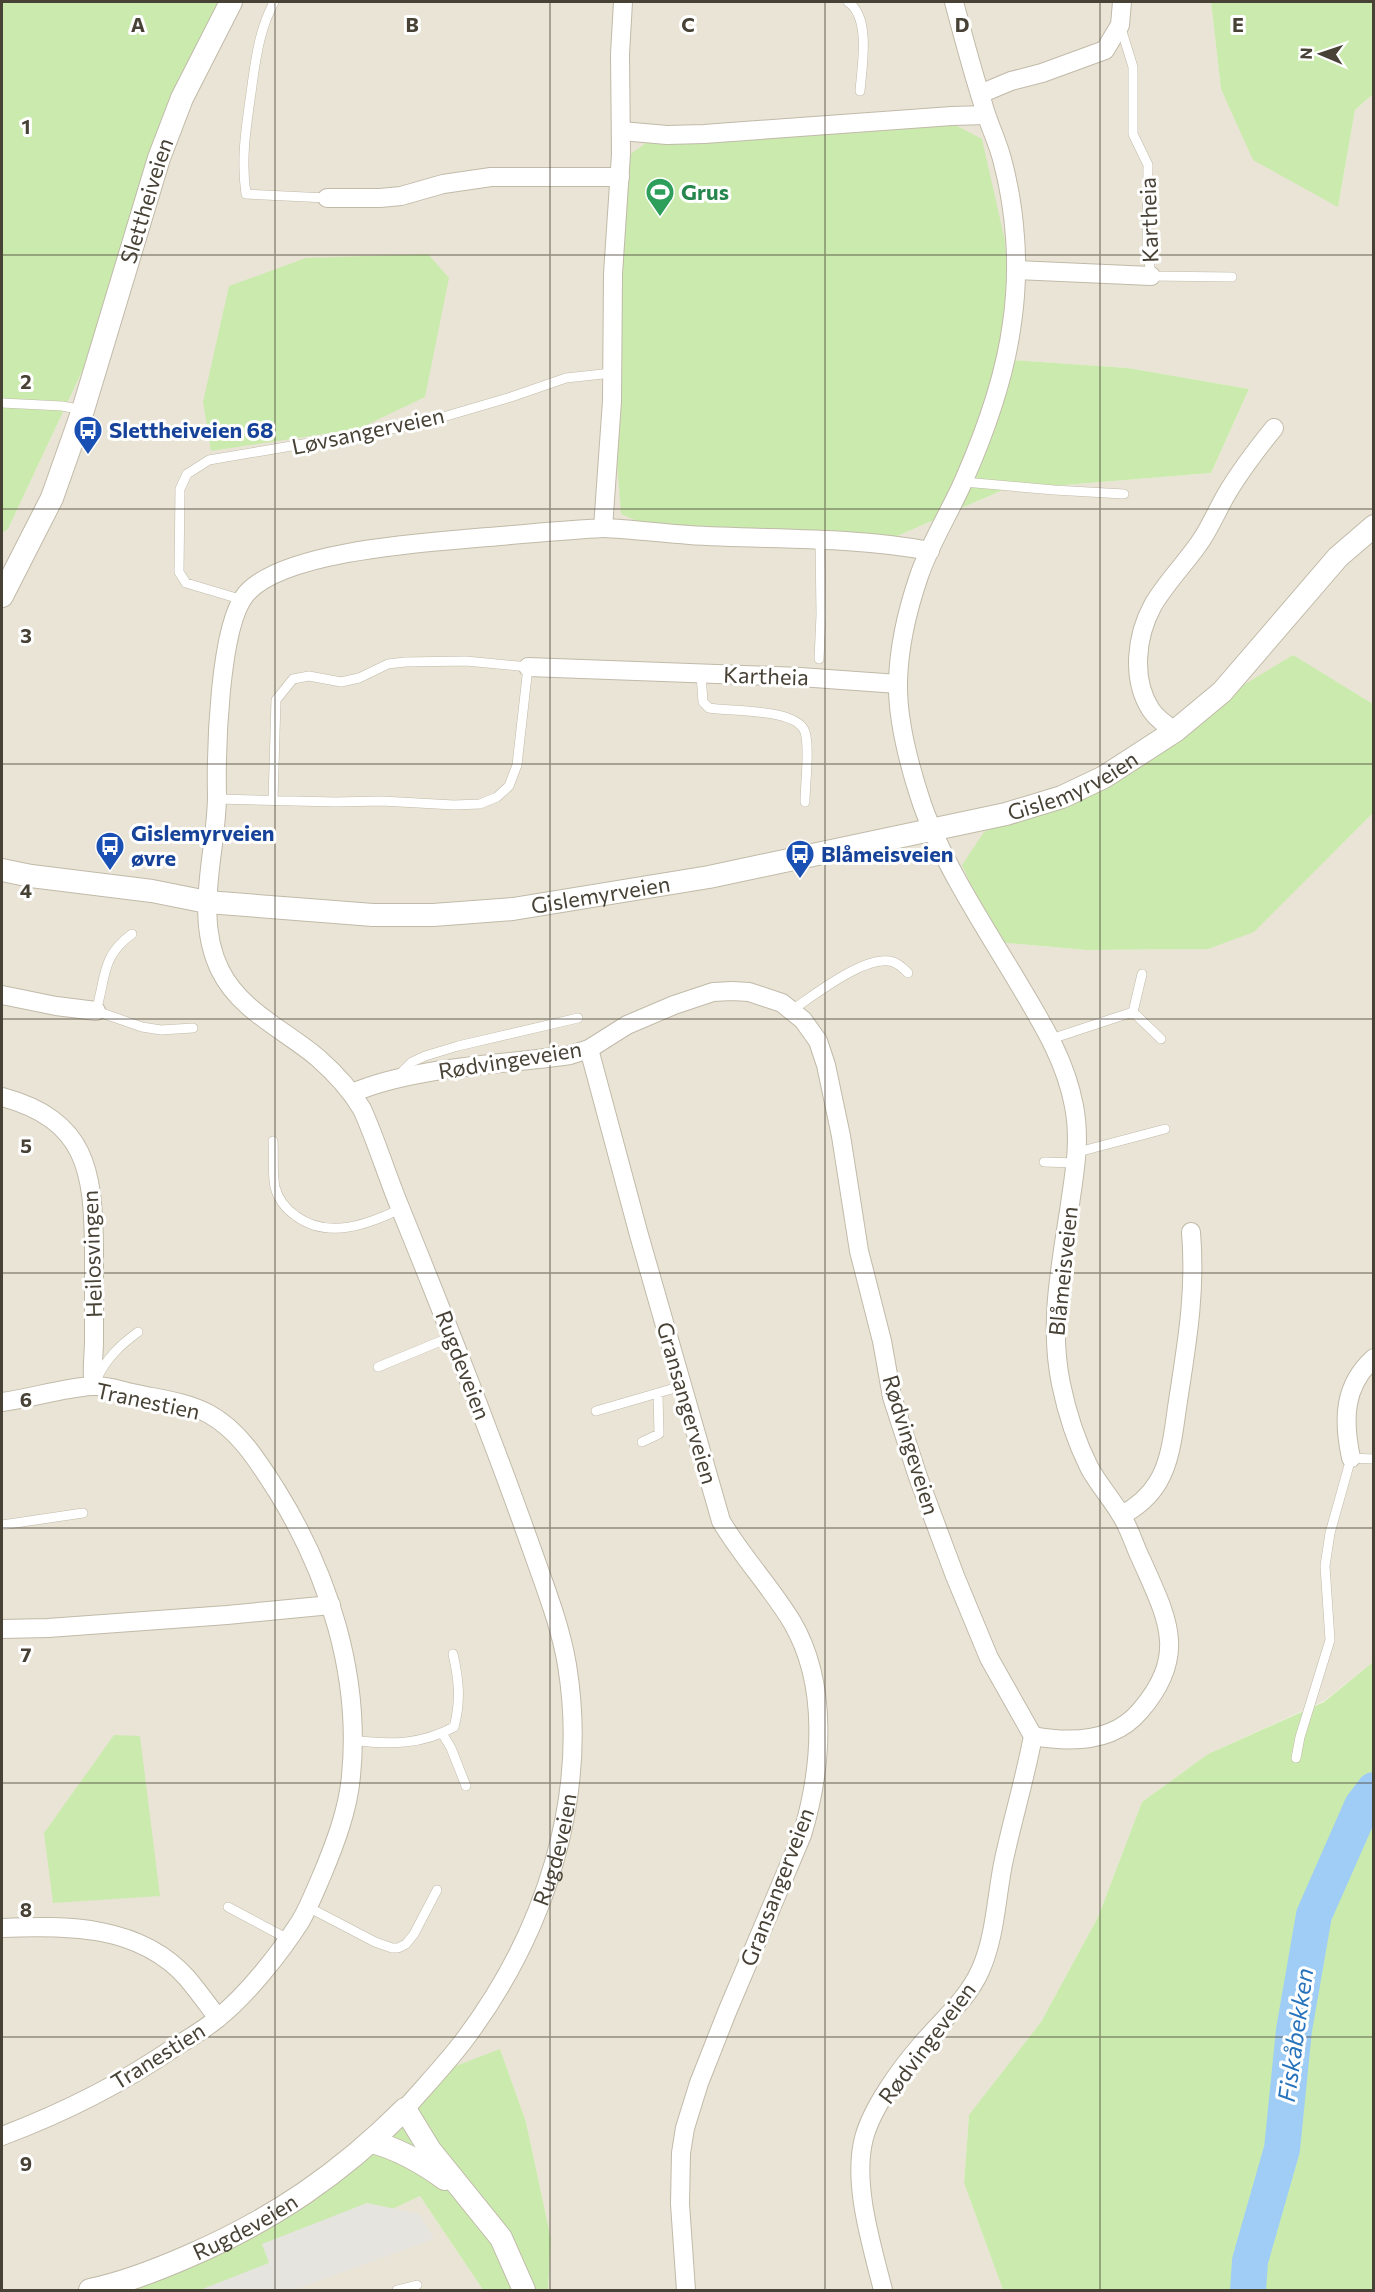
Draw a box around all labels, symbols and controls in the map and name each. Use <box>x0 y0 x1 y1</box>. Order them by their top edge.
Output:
text: A <box>131 12 145 36</box>
text: B <box>405 12 419 36</box>
text: C <box>681 12 695 36</box>
text: D <box>955 12 969 36</box>
text: E <box>1232 12 1244 36</box>
north arrow <box>1291 24 1351 84</box>
text: N <box>1296 47 1315 60</box>
text: 1 <box>21 114 31 138</box>
street label: Slettheiveien <box>114 134 179 267</box>
sports icon: Grus <box>644 176 676 218</box>
street label: Kartheia <box>1134 177 1163 263</box>
place label: Grus <box>681 178 729 205</box>
text: 2 <box>20 369 32 393</box>
street label: Løvsangerveien <box>289 401 447 460</box>
bus stop icon: Slettheiveien 68 <box>72 414 104 456</box>
place label: Slettheiveien 68 <box>109 416 274 443</box>
text: 3 <box>20 623 32 647</box>
street label: Kartheia <box>723 661 809 690</box>
street label: Gislemyrveien <box>1004 745 1143 826</box>
place label: Gislemyrveien øvre <box>131 819 275 871</box>
bus stop icon: Gislemyrveien øvre <box>94 830 126 872</box>
bus stop icon: Blåmeisveien <box>784 838 816 880</box>
place label: Blåmeisveien <box>821 840 953 867</box>
street label: Gislemyrveien <box>529 870 672 919</box>
text: 4 <box>20 878 32 902</box>
street label: Rødvingeveien <box>436 1035 584 1084</box>
text: 5 <box>20 1133 32 1157</box>
street label: Heilosvingen <box>76 1190 107 1318</box>
street label: Blåmeisveien <box>1042 1205 1083 1337</box>
street label: Rugdeveien <box>430 1306 497 1423</box>
street label: Gransangerveien <box>651 1319 724 1487</box>
street label: Rødvingeveien <box>877 1372 946 1518</box>
street label: Tranestien <box>94 1376 202 1425</box>
text: 6 <box>20 1387 32 1411</box>
text: 7 <box>21 1642 32 1666</box>
street label: Rugdeveien <box>527 1791 582 1909</box>
street label: Gransangerveien <box>734 1804 819 1970</box>
text: 8 <box>20 1897 32 1921</box>
water label: Fiskåbekken <box>1271 1966 1318 2104</box>
street label: Rødvingeveien <box>872 1977 981 2109</box>
street label: Tranestien <box>106 2016 210 2095</box>
text: 9 <box>20 2151 32 2175</box>
street label: Rugdeveien <box>188 2187 302 2266</box>

